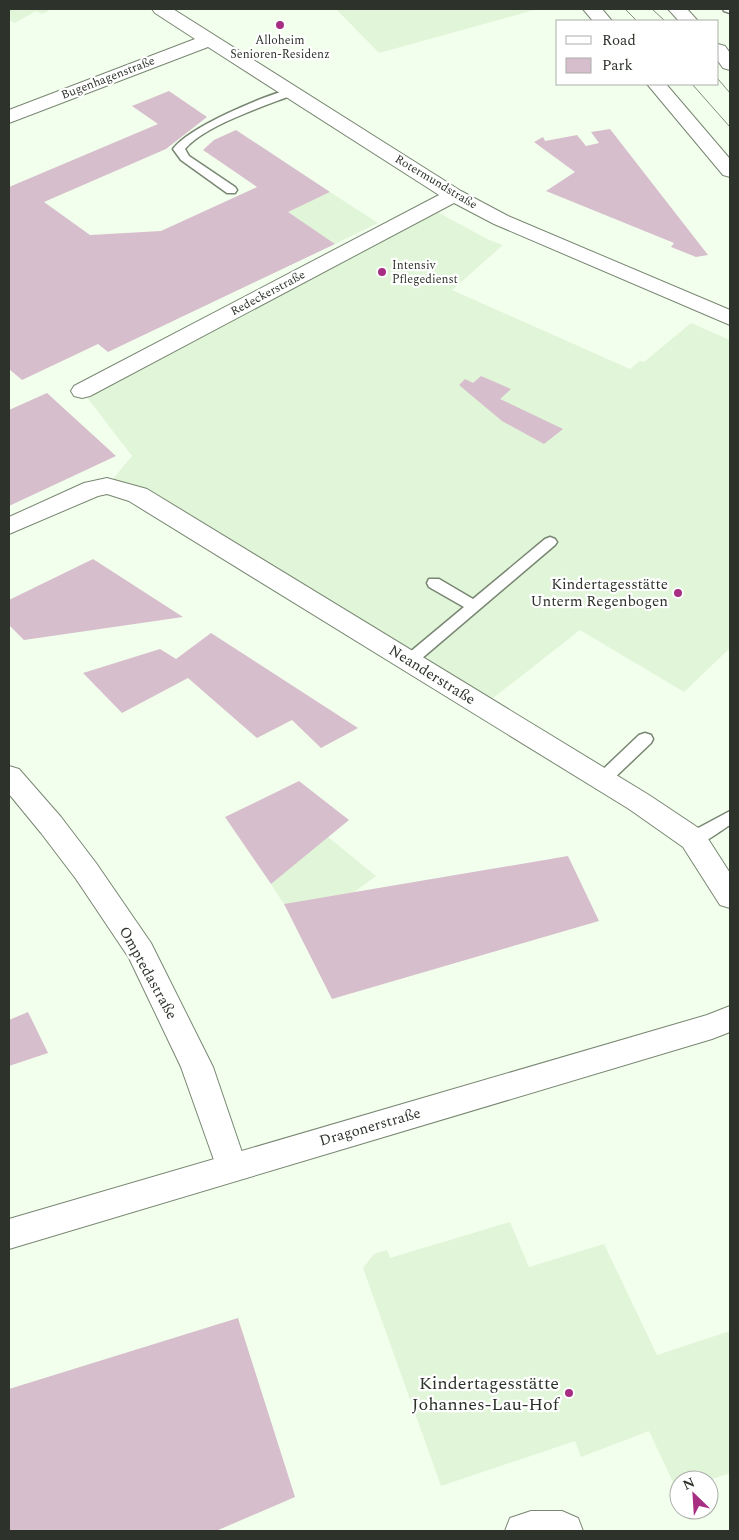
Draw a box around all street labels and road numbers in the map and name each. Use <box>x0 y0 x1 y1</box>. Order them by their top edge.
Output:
street label: Bugenhagenstraße <box>58 51 158 105</box>
street label: Rotermundstraße <box>391 150 481 214</box>
street label: Redeckerstraße <box>227 265 309 321</box>
street label: Neanderstraße <box>384 639 480 711</box>
street label: Omptedastraße <box>113 922 183 1024</box>
street label: Dragonerstraße <box>317 1102 423 1152</box>

